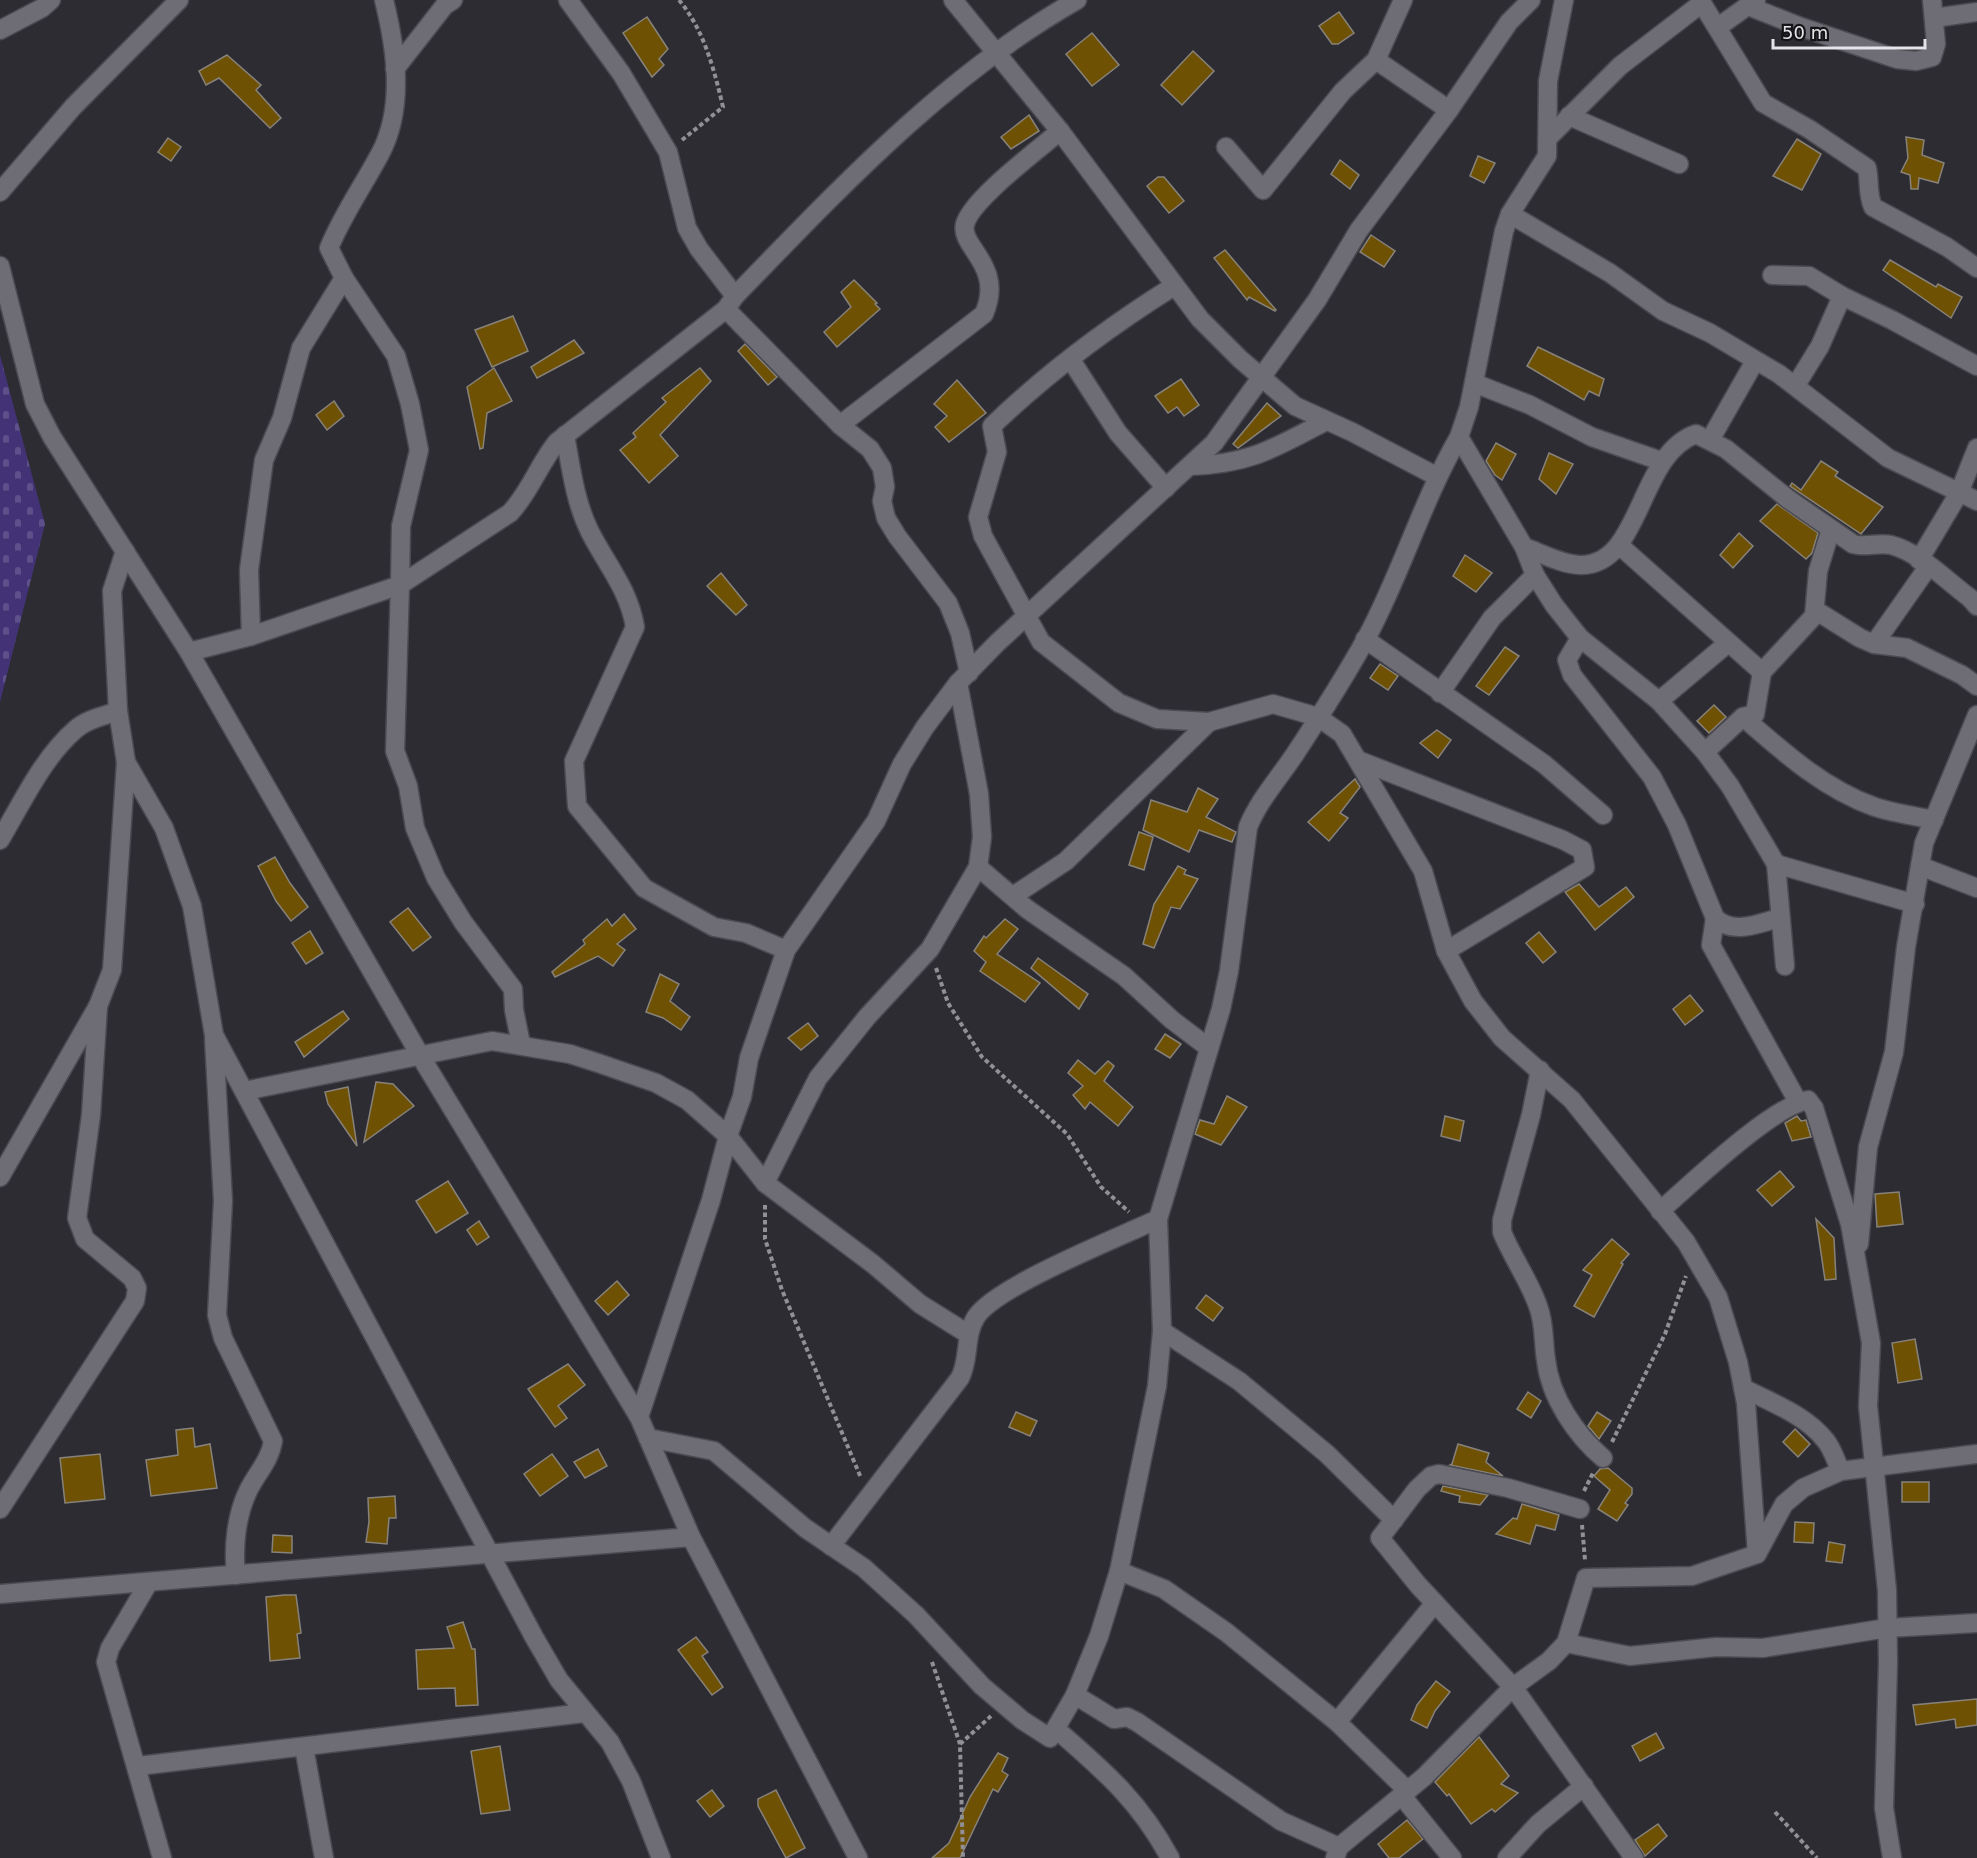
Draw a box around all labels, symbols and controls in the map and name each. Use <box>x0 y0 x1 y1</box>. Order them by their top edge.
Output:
scale bar <box>1773 12 1924 50</box>
text: 50 m <box>1782 22 1828 43</box>

